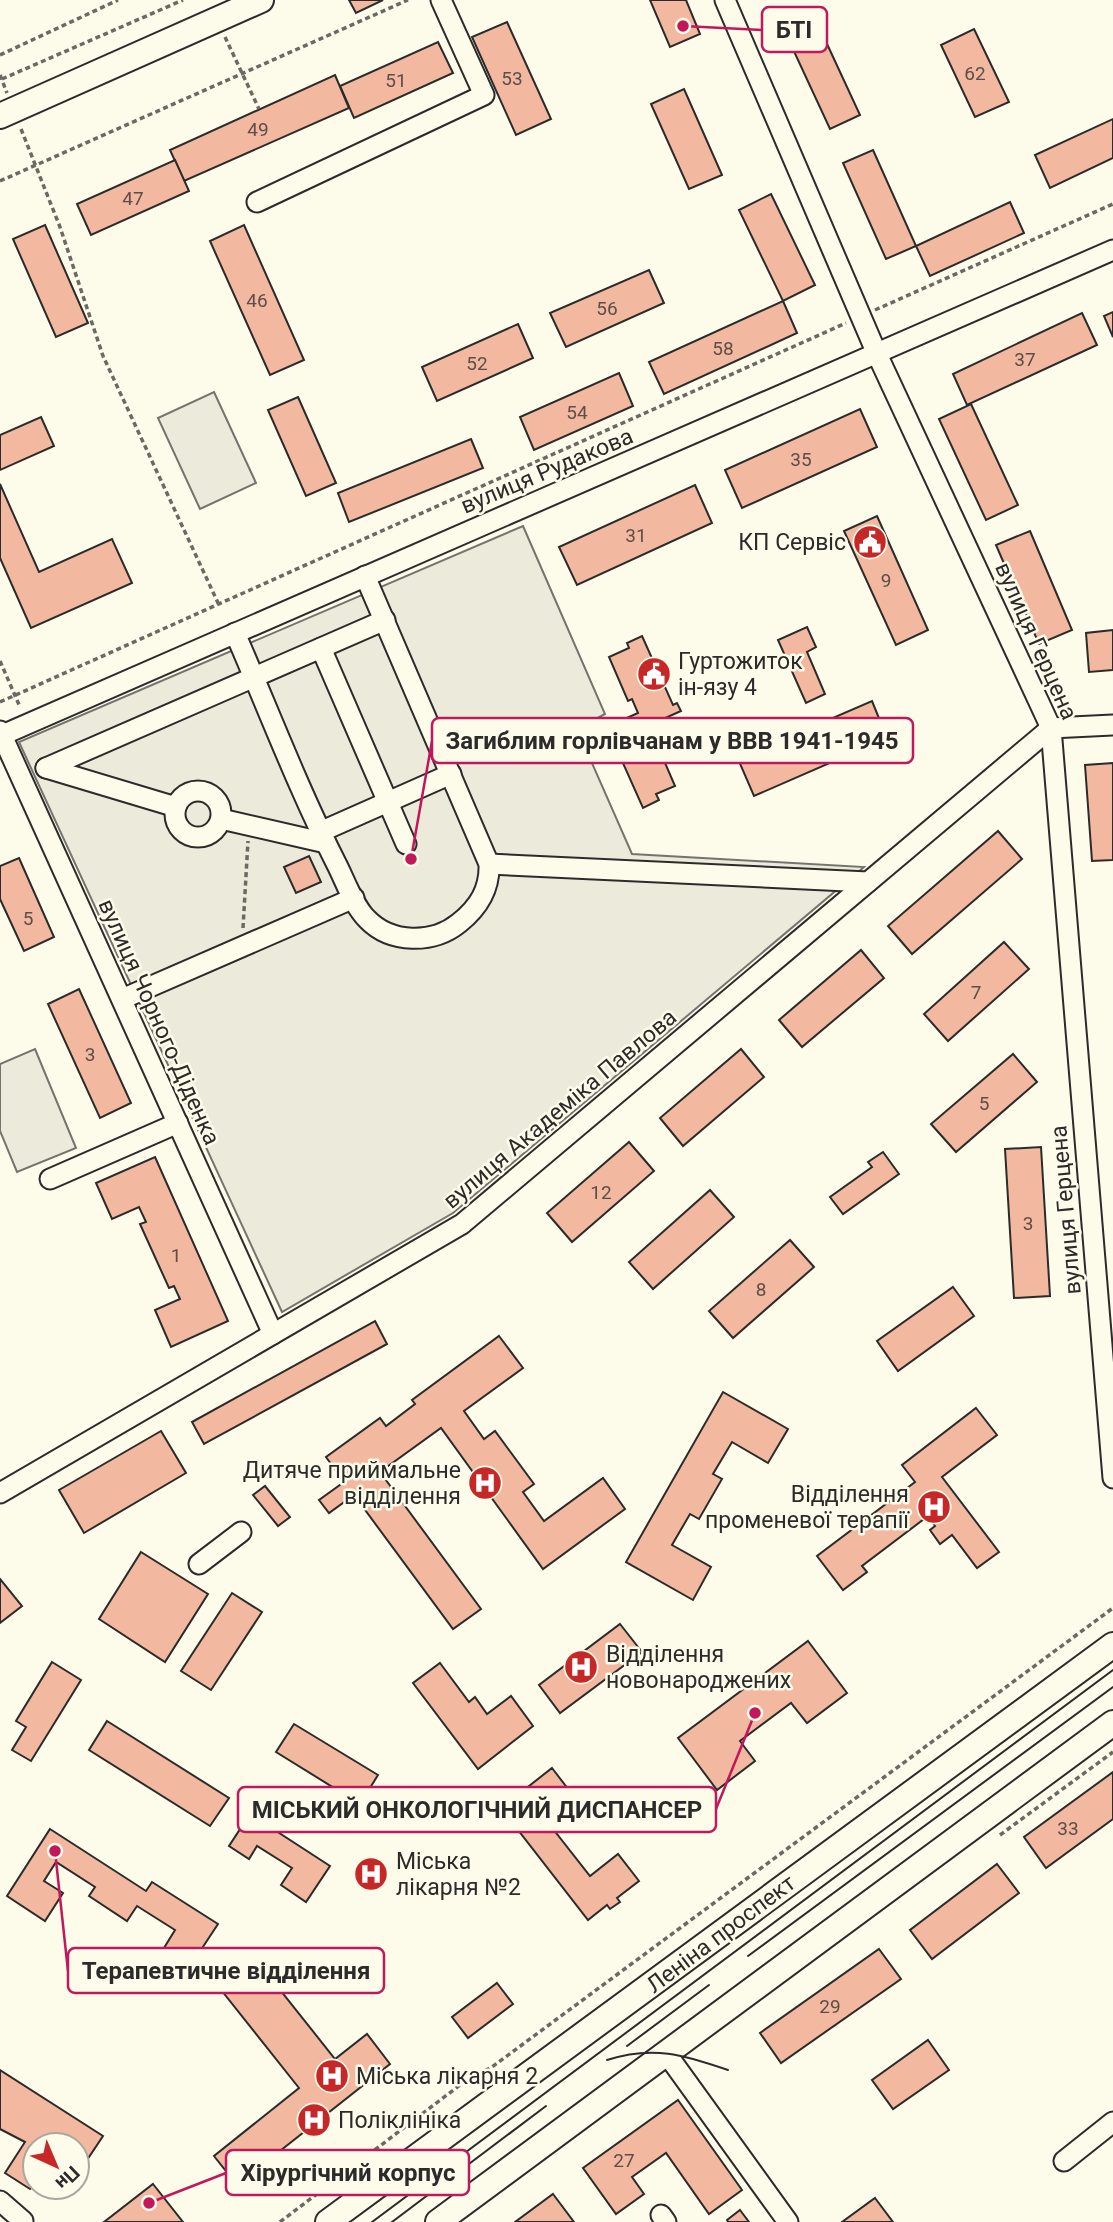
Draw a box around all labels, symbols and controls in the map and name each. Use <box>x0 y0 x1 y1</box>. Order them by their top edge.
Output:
callout: БТІ <box>762 7 827 52</box>
text: БТІ <box>776 16 812 44</box>
house number: 62 <box>964 62 986 85</box>
house number: 53 <box>501 67 523 90</box>
house number: 51 <box>385 69 407 92</box>
house number: 49 <box>247 118 269 141</box>
house number: 47 <box>122 187 144 210</box>
house number: 46 <box>246 289 268 312</box>
house number: 56 <box>596 297 618 320</box>
house number: 58 <box>712 337 734 360</box>
house number: 37 <box>1014 348 1036 371</box>
house number: 52 <box>466 352 488 375</box>
house number: 54 <box>566 401 588 424</box>
street label: вулиця Рудакова <box>457 423 637 519</box>
house number: 35 <box>790 448 812 471</box>
public building icon: КП Сервіс <box>851 523 889 561</box>
house number: 31 <box>625 524 647 547</box>
place label: КП Сервіс <box>738 529 846 556</box>
street label: вулиця Герцена <box>989 558 1083 724</box>
house number: 9 <box>881 569 891 592</box>
place label: Гуртожиток ін-язу 4 <box>678 648 803 701</box>
public building icon: Гуртожиток ін-язу 4 <box>635 655 673 693</box>
callout: Загиблим горлівчанам у ВВВ 1941-1945 <box>432 718 913 763</box>
text: Загиблим горлівчанам у ВВВ 1941-1945 <box>446 727 898 755</box>
street label: вулиця Чорного-Діденка <box>92 895 226 1149</box>
house number: 5 <box>23 907 33 930</box>
house number: 7 <box>971 981 981 1004</box>
street label: вулиця Академіка Павлова <box>438 1004 682 1214</box>
house number: 3 <box>85 1043 95 1066</box>
house number: 5 <box>979 1092 989 1115</box>
street label: вулиця Герцена <box>1045 1124 1087 1296</box>
house number: 12 <box>590 1181 612 1204</box>
house number: 3 <box>1023 1212 1033 1235</box>
house number: 1 <box>171 1244 181 1267</box>
house number: 8 <box>756 1278 766 1301</box>
place label: Дитяче приймальне відділення <box>243 1457 461 1510</box>
hospital icon: Дитяче приймальне відділення <box>466 1464 504 1502</box>
place label: Відділення променевої терапії <box>705 1481 910 1534</box>
hospital icon: Відділення променевої терапії <box>915 1488 953 1526</box>
place label: Відділення новонароджених <box>606 1641 791 1694</box>
hospital icon: Відділення новонароджених <box>562 1648 600 1686</box>
callout: МІСЬКИЙ ОНКОЛОГІЧНИЙ ДИСПАНСЕР <box>238 1787 716 1832</box>
text: МІСЬКИЙ ОНКОЛОГІЧНИЙ ДИСПАНСЕР <box>252 1796 702 1824</box>
house number: 33 <box>1057 1817 1079 1840</box>
place label: Міська лікарня №2 <box>396 1848 521 1901</box>
hospital icon: Міська лікарня №2 <box>352 1855 390 1893</box>
street label: Леніна проспект <box>641 1869 801 1999</box>
callout: Терапевтичне відділення <box>68 1948 384 1993</box>
text: Терапевтичне відділення <box>82 1957 370 1985</box>
house number: 29 <box>819 1995 841 2018</box>
hospital icon: Міська лікарня 2 <box>313 2057 351 2095</box>
place label: Міська лікарня 2 <box>356 2063 538 2090</box>
hospital icon: Поліклініка <box>295 2101 333 2139</box>
place label: Поліклініка <box>338 2107 461 2134</box>
north arrow <box>21 2131 91 2201</box>
house number: 27 <box>613 2149 635 2172</box>
callout: Хірургічний корпус <box>226 2150 469 2195</box>
text: Хірургічний корпус <box>240 2159 456 2187</box>
text: Пн <box>51 2161 84 2195</box>

